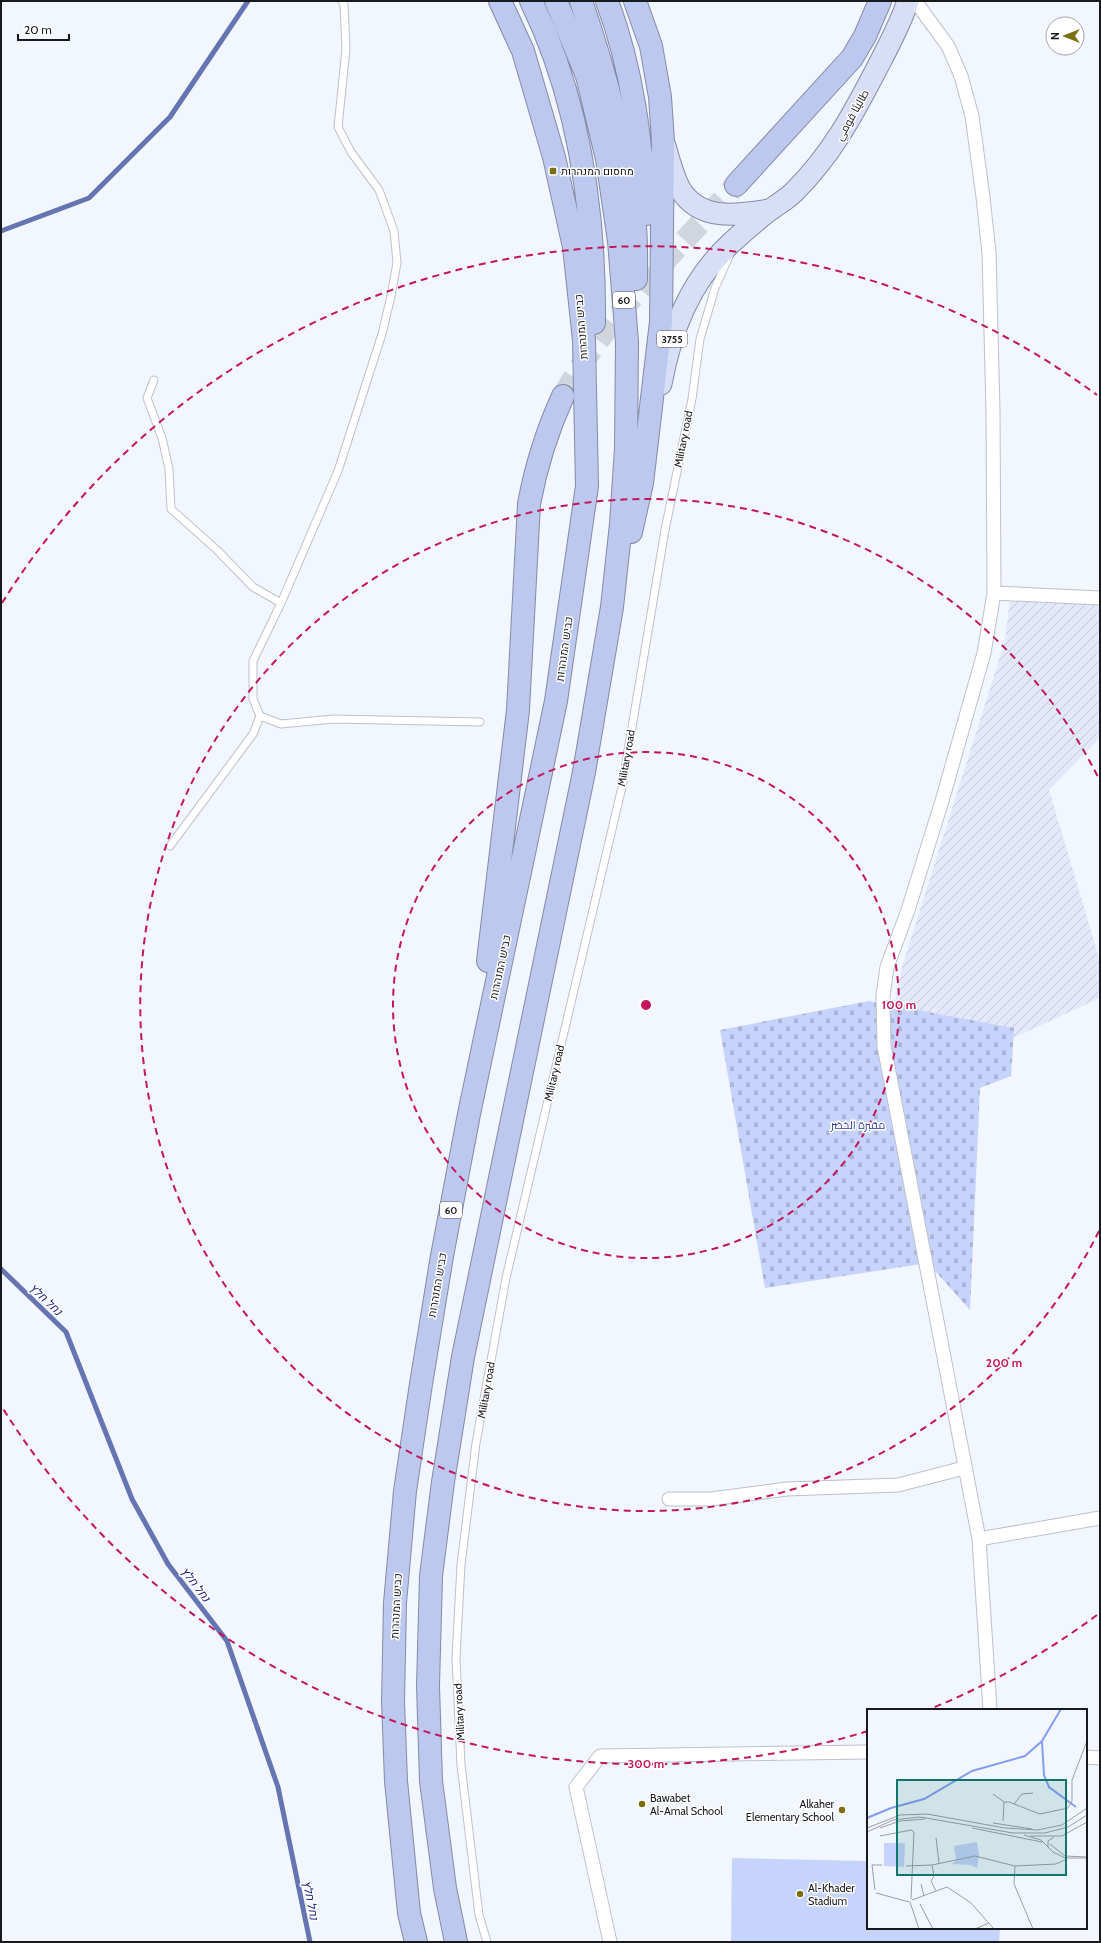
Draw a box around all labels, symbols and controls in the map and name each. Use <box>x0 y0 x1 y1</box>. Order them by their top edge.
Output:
scale bar <box>18 16 69 42</box>
north arrow <box>1045 16 1085 56</box>
text: 20 m <box>24 22 52 37</box>
text: N <box>1048 32 1062 40</box>
street label: طاليثا قومي <box>832 87 874 144</box>
place label: מחסום המנהרות <box>561 164 634 178</box>
marker: מחסום המנהרות <box>548 166 558 176</box>
road number: 60 <box>613 292 635 308</box>
street label: כביש המנהרות <box>571 294 591 360</box>
road number: 3755 <box>657 331 687 347</box>
street label: Military road <box>671 410 695 468</box>
street label: כביש המנהרות <box>552 616 576 682</box>
street label: Military road <box>614 729 638 787</box>
street label: כביש המנהרות <box>486 933 514 1001</box>
text: 100 m <box>882 997 916 1012</box>
centre of rings <box>639 998 653 1012</box>
street label: Military road <box>541 1043 567 1103</box>
park label: مقبرة الخضر <box>830 1118 885 1132</box>
road number: 60 <box>440 1202 462 1218</box>
street label: כביש המנהרות <box>424 1251 450 1319</box>
water label: נחל חלץ <box>26 1280 67 1319</box>
text: 200 m <box>986 1355 1022 1370</box>
street label: Military road <box>474 1361 498 1419</box>
water label: נחל חלץ <box>178 1563 215 1606</box>
street label: כביש המנהרות <box>387 1573 405 1639</box>
street label: Military road <box>451 1683 467 1741</box>
inset map <box>867 1709 1087 1929</box>
text: 300 m <box>628 1756 664 1771</box>
place label: Bawabet Al-Amal School <box>650 1791 723 1818</box>
place label: Alkaher Elementary School <box>746 1797 835 1824</box>
marker: Bawabet Al-Amal School <box>637 1799 647 1809</box>
marker: Alkaher Elementary School <box>837 1805 847 1815</box>
water label: נחל חלץ <box>300 1879 323 1923</box>
place label: Al-Khader Stadium <box>808 1881 855 1908</box>
marker: Al-Khader Stadium <box>795 1889 805 1899</box>

